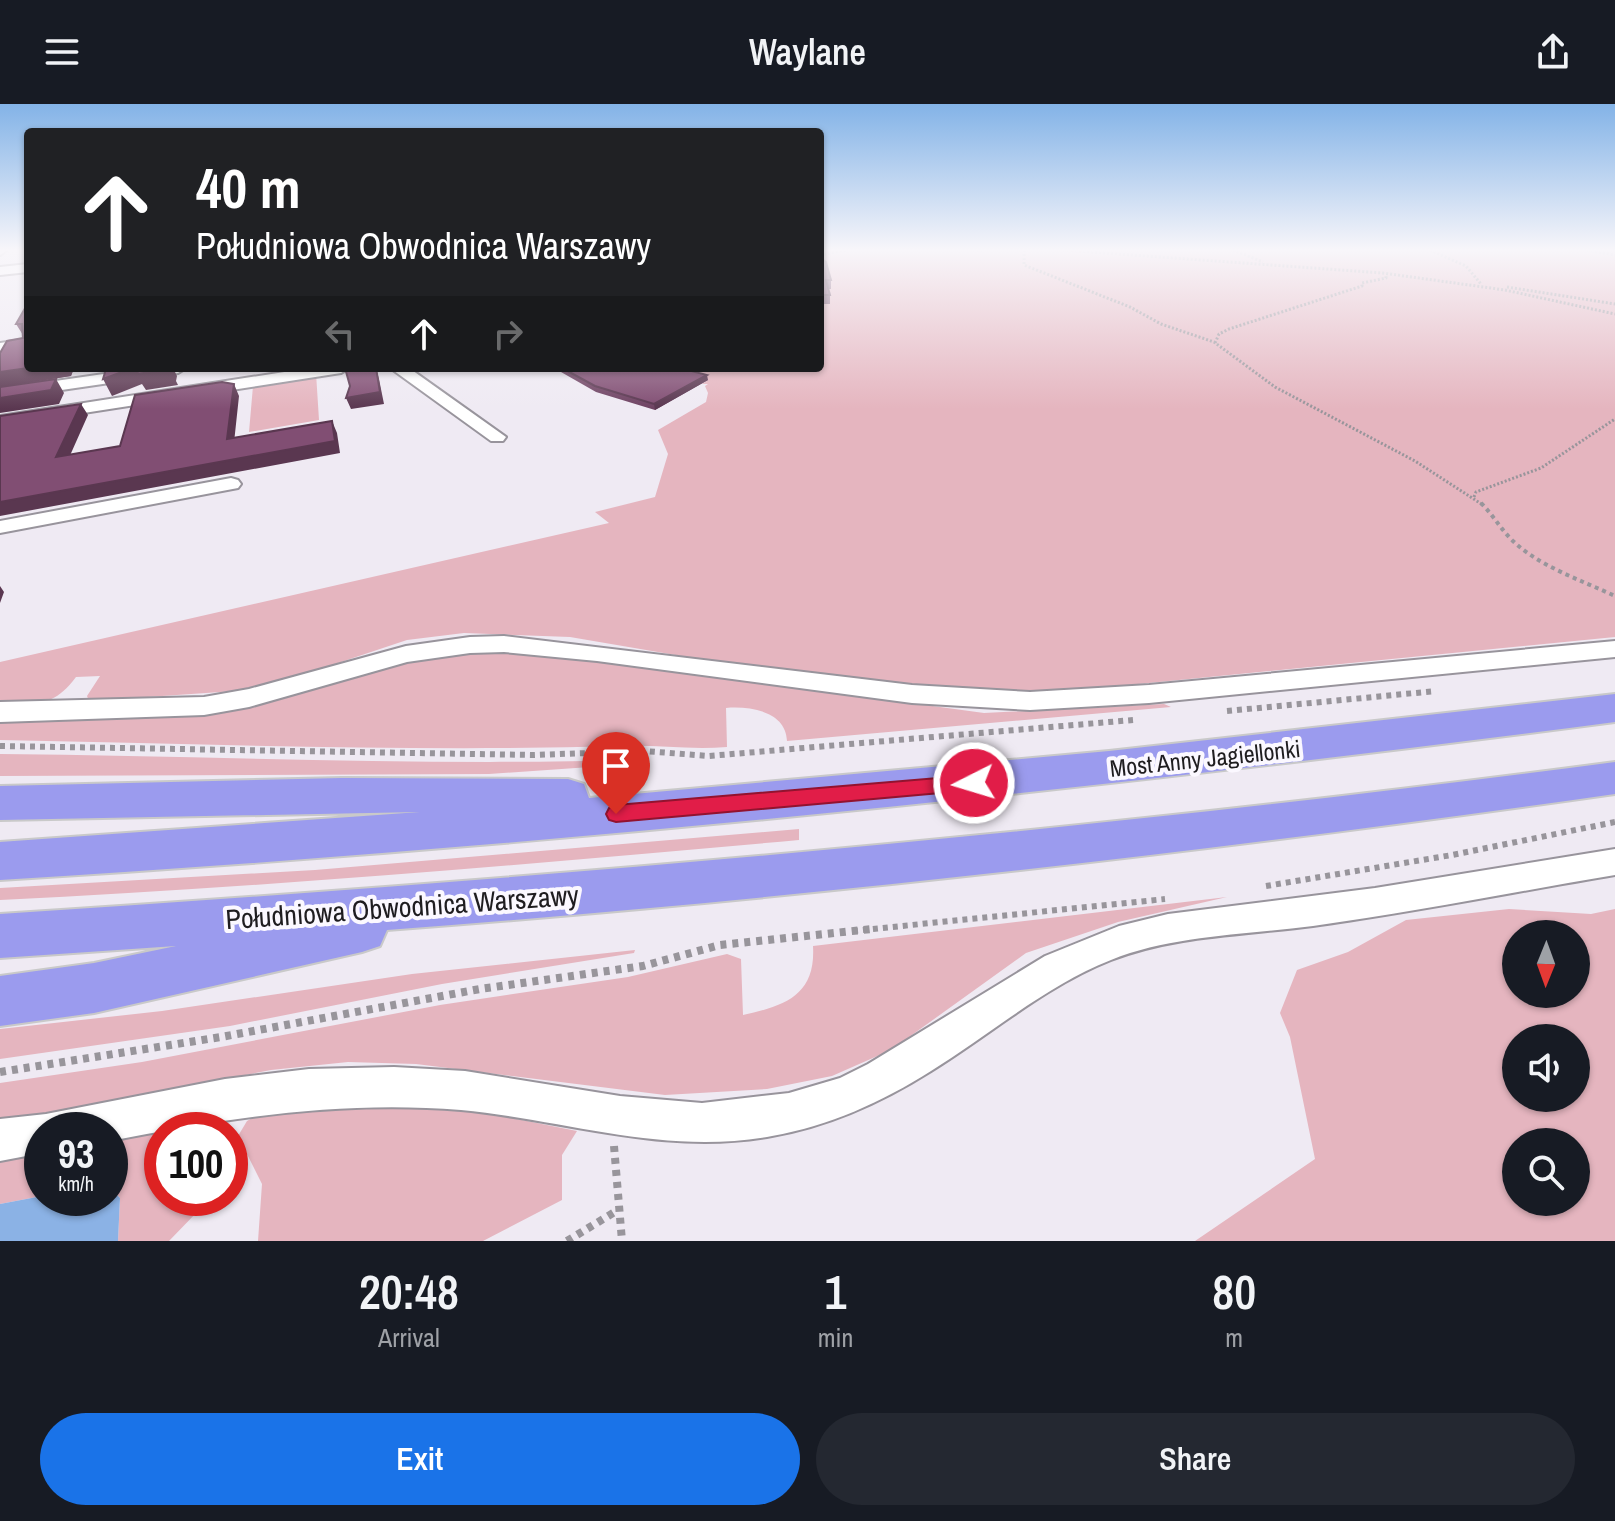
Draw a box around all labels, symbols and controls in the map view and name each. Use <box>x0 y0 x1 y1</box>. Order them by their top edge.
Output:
text: Waylane <box>749 28 866 76</box>
icon: menu <box>40 30 84 74</box>
icon: share <box>1531 30 1575 74</box>
text: 40 m <box>196 150 301 225</box>
icon: ahead <box>64 160 168 264</box>
text: Południowa Obwodnica Warszawy <box>196 222 651 270</box>
icon: left <box>318 312 362 356</box>
icon: ahead <box>402 312 446 356</box>
icon: right <box>486 312 530 356</box>
pin <box>582 732 650 814</box>
street label: Most Anny Jagiellonki <box>1108 732 1302 784</box>
position arrow <box>932 741 1016 825</box>
icon: arrive <box>594 744 638 788</box>
street label: Południowa Obwodnica Warszawy <box>224 876 580 938</box>
north arrow <box>1502 920 1590 1008</box>
map controls <box>1502 920 1590 1216</box>
button: sound <box>1502 1024 1590 1112</box>
speed limit sign: 100 <box>144 1112 248 1216</box>
text: 93 <box>58 1127 94 1180</box>
button: search <box>1502 1128 1590 1216</box>
text: km/h <box>58 1170 94 1197</box>
text: 20:48 <box>359 1259 459 1324</box>
text: 1 <box>825 1259 847 1324</box>
text: 80 <box>1212 1259 1256 1324</box>
text: Arrival <box>378 1320 440 1355</box>
text: min <box>818 1320 853 1355</box>
text: m <box>1225 1320 1243 1355</box>
button: Exit <box>40 1413 800 1505</box>
button: Share <box>816 1413 1575 1505</box>

